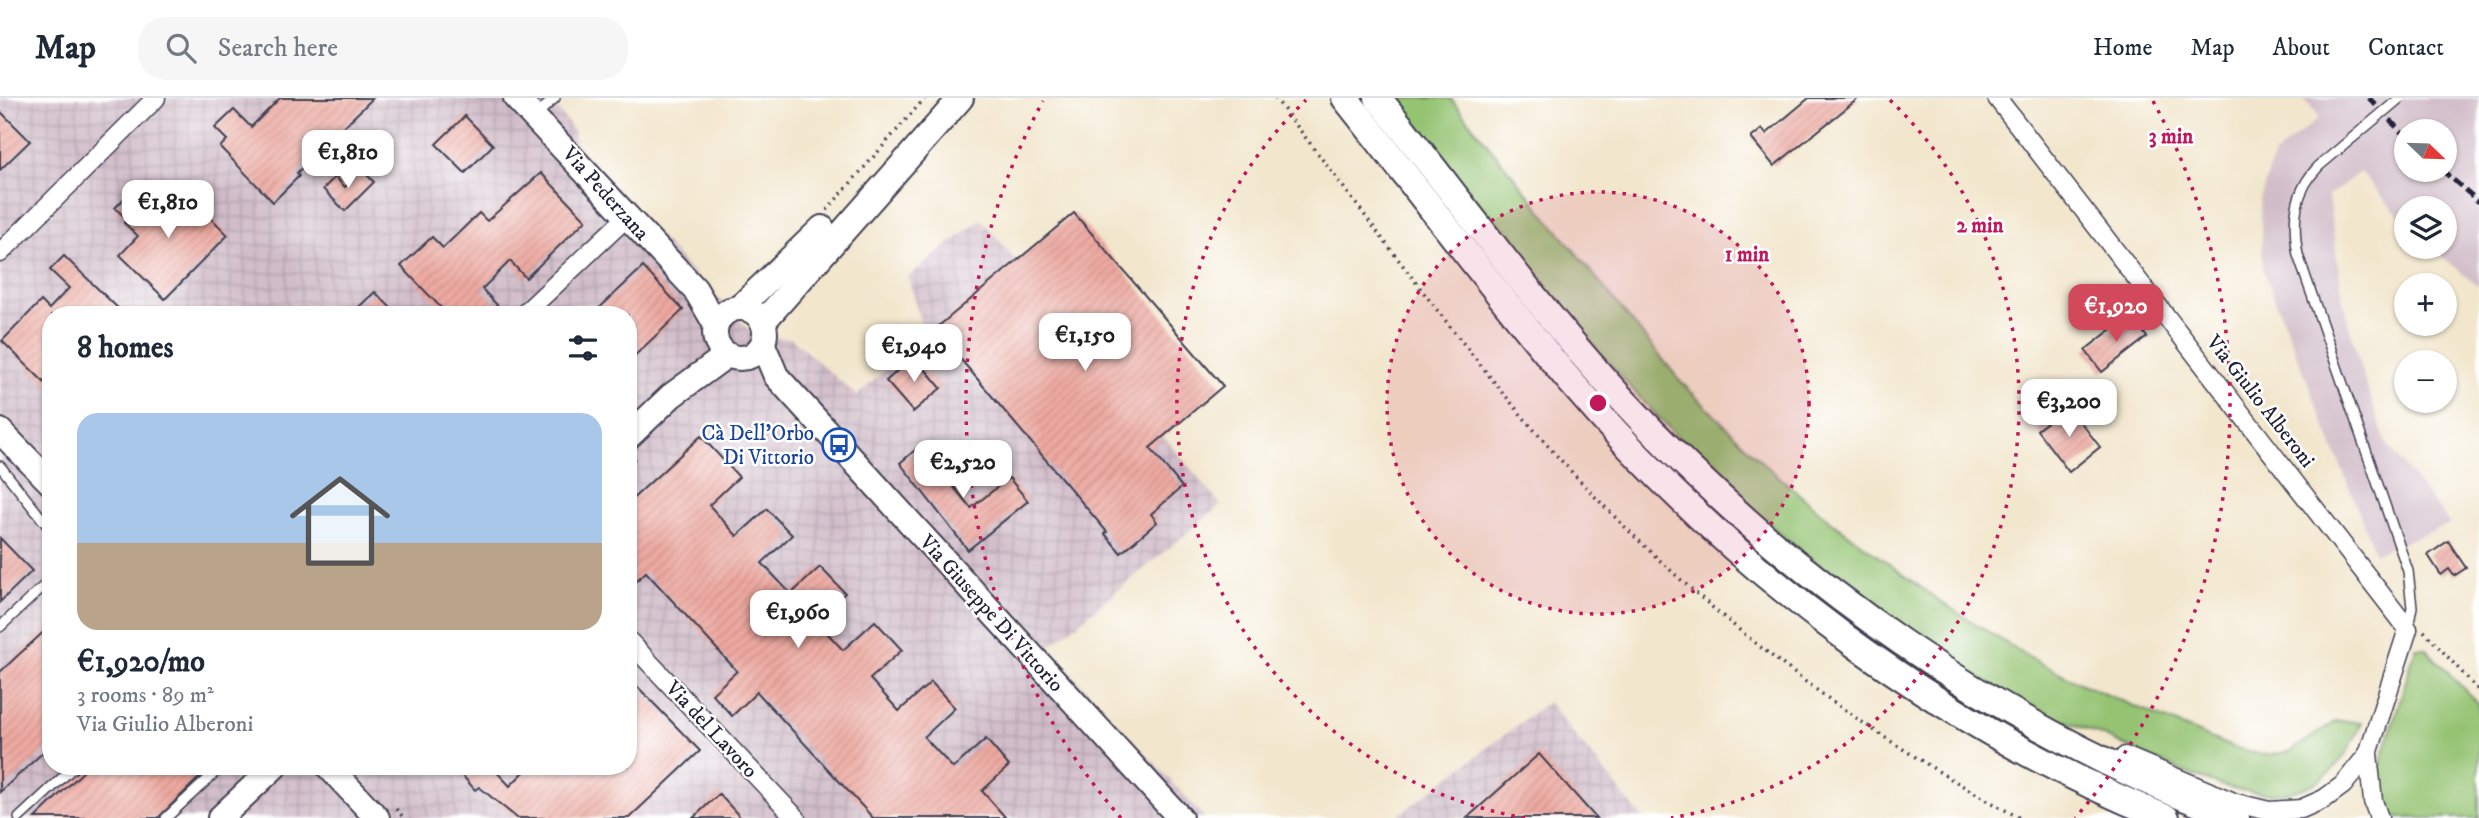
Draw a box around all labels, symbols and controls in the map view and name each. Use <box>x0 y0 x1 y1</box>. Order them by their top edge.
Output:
search box <box>138 17 628 80</box>
text: Map <box>35 28 96 69</box>
icon: search <box>162 29 200 67</box>
text: Search here <box>218 32 338 65</box>
text: Home <box>2093 33 2152 63</box>
text: Map <box>2190 33 2235 63</box>
text: About <box>2273 33 2330 63</box>
text: Contact <box>2368 33 2444 63</box>
north arrow <box>2394 119 2457 182</box>
map controls <box>2394 119 2457 413</box>
text: 3 min <box>2149 124 2194 150</box>
pin: €1,810 <box>291 130 405 190</box>
text: €1,810 <box>318 138 378 167</box>
street label: Via Pederzana <box>556 141 654 246</box>
pin: €1,810 <box>111 180 225 240</box>
text: €1,810 <box>138 188 198 217</box>
button: layers <box>2394 196 2457 259</box>
text: 2 min <box>1957 213 2005 239</box>
text: 1 min <box>1725 242 1770 268</box>
button: + <box>2394 273 2457 336</box>
pin: €1,920 <box>2059 285 2173 344</box>
text: €1,920 <box>2084 292 2148 321</box>
pin: €1,150 <box>1028 314 1142 373</box>
text: €1,150 <box>1055 321 1115 350</box>
pin: €1,940 <box>857 324 971 384</box>
icon: filters <box>564 329 602 367</box>
street label: Via Giulio Alberoni <box>2200 329 2320 473</box>
text: 8 homes <box>77 330 174 367</box>
text: €1,940 <box>881 332 947 361</box>
button: − <box>2394 350 2457 413</box>
pin: €3,200 <box>2012 380 2126 439</box>
text: €3,200 <box>2037 387 2101 416</box>
centre of rings <box>1586 391 1610 415</box>
place label: Cà Dell'Orbo Di Vittorio <box>702 421 814 471</box>
bus stop icon: Cà Dell'Orbo Di Vittorio <box>820 426 858 464</box>
pin: €2,520 <box>906 440 1020 500</box>
text: €2,520 <box>930 448 996 477</box>
icon: home <box>277 458 403 584</box>
street label: Via Giuseppe Di Vittorio <box>913 529 1069 698</box>
pin: €1,960 <box>741 590 855 650</box>
text: €1,960 <box>766 598 830 627</box>
text: €1,920/mo <box>77 644 205 681</box>
street label: Via del Lavoro <box>659 675 763 784</box>
text: 3 rooms · 89 m² <box>77 681 214 710</box>
text: Via Giulio Alberoni <box>77 710 254 739</box>

